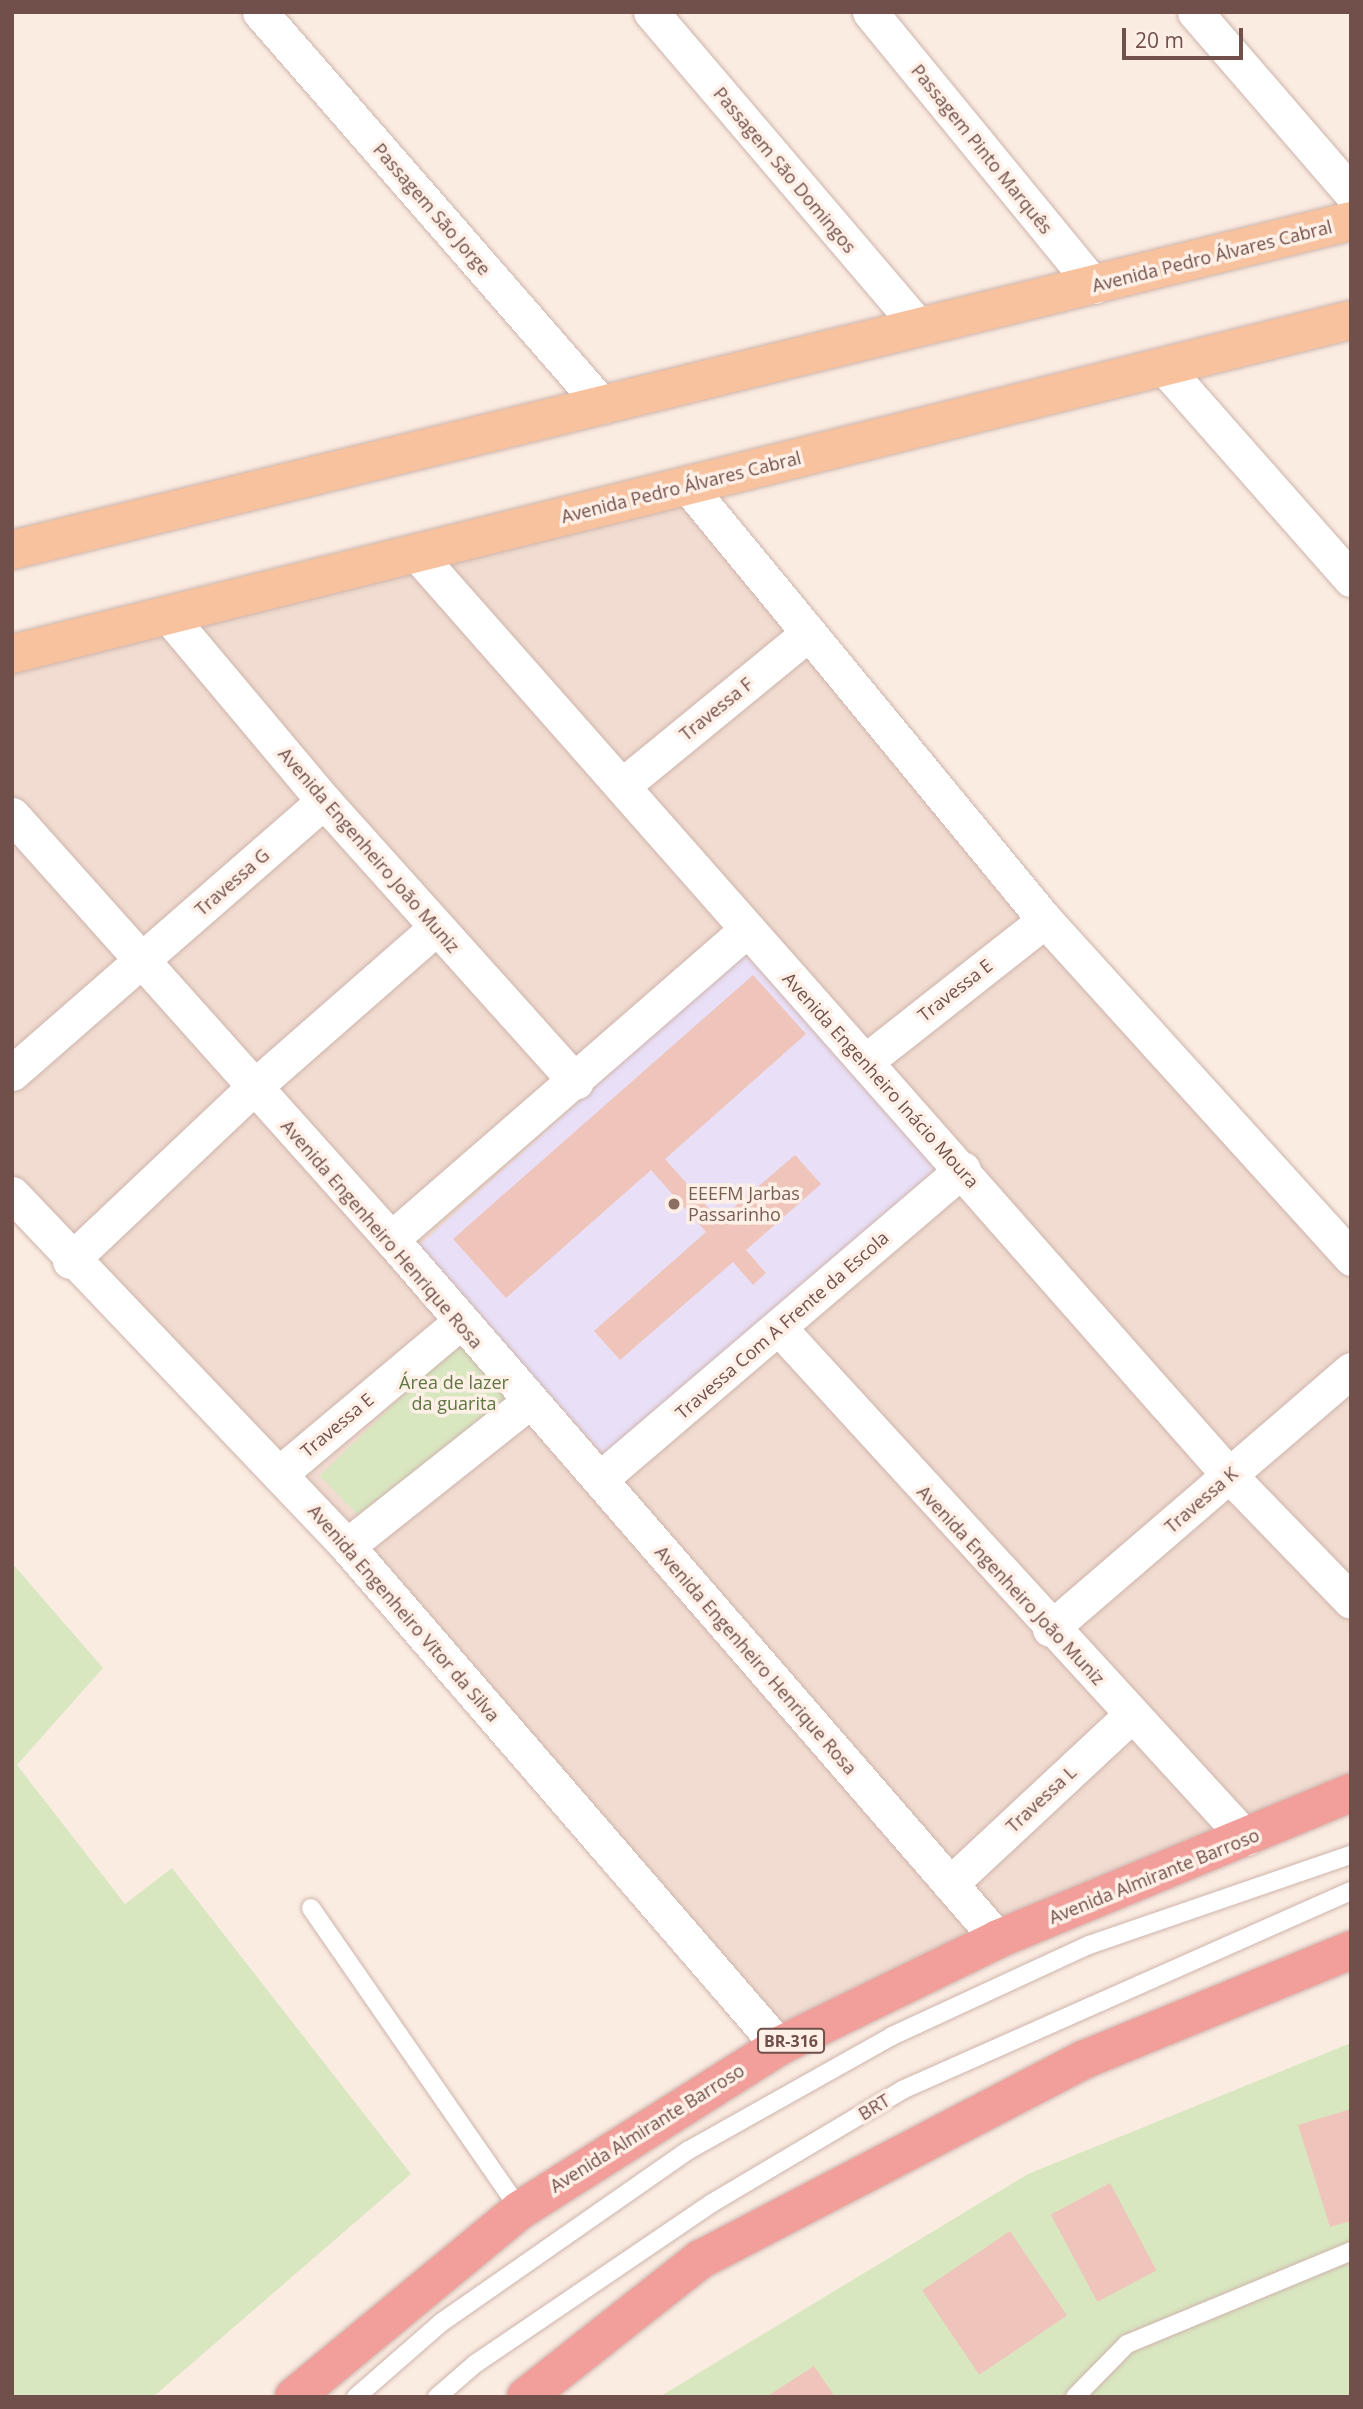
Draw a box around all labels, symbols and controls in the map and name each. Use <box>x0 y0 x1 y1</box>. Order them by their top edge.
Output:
scale bar <box>1125 14 1246 58</box>
text: 20 m <box>1135 26 1184 54</box>
street label: Passagem Pinto Marquês <box>907 60 1057 238</box>
street label: Passagem São Domingos <box>709 83 861 257</box>
street label: Passagem São Jorge <box>369 139 495 279</box>
street label: Avenida Pedro Álvares Cabral <box>1090 216 1334 296</box>
street label: Avenida Pedro Álvares Cabral <box>559 447 803 527</box>
street label: Travessa F <box>675 673 757 745</box>
street label: Avenida Engenheiro João Muniz <box>274 743 464 957</box>
street label: Travessa G <box>190 844 274 920</box>
street label: Travessa E <box>914 954 996 1026</box>
street label: Avenida Engenheiro Inácio Moura <box>778 968 984 1192</box>
street label: Avenida Engenheiro Henrique Rosa <box>277 1115 487 1353</box>
place label: EEEFM Jarbas Passarinho <box>688 1183 800 1226</box>
marker: EEEFM Jarbas Passarinho <box>666 1196 682 1212</box>
street label: Travessa Com A Frente da Escola <box>671 1227 893 1423</box>
park label: Área de lazer da guarita <box>399 1372 509 1414</box>
street label: Travessa E <box>296 1388 378 1462</box>
street label: Travessa K <box>1160 1463 1242 1537</box>
street label: Avenida Engenheiro João Muniz <box>913 1481 1109 1689</box>
street label: Avenida Engenheiro Vitor da Silva <box>304 1500 504 1726</box>
street label: Avenida Engenheiro Henrique Rosa <box>651 1541 861 1779</box>
street label: Travessa L <box>1002 1761 1080 1837</box>
street label: Avenida Almirante Barroso <box>1046 1824 1262 1928</box>
road number: BR-316 <box>756 2028 826 2054</box>
street label: Avenida Almirante Barroso <box>546 2059 748 2197</box>
street label: BRT <box>854 2089 894 2125</box>

